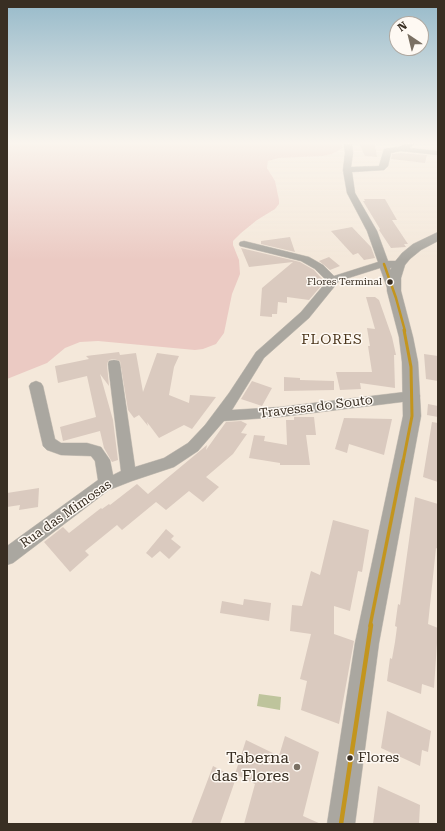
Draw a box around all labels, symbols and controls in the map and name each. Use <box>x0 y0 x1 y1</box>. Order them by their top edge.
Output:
north arrow <box>389 16 429 56</box>
text: N <box>395 19 410 34</box>
place label: Flores Terminal <box>307 276 382 288</box>
marker: Flores Terminal <box>385 277 395 287</box>
district label: FLORES <box>301 332 363 348</box>
street label: Travessa do Souto <box>258 392 374 422</box>
street label: Rua das Mimosas <box>17 477 115 551</box>
place label: Taberna das Flores <box>211 748 289 786</box>
place label: Flores <box>358 750 399 766</box>
marker: Flores <box>345 753 355 763</box>
marker: Taberna das Flores <box>292 762 302 772</box>

